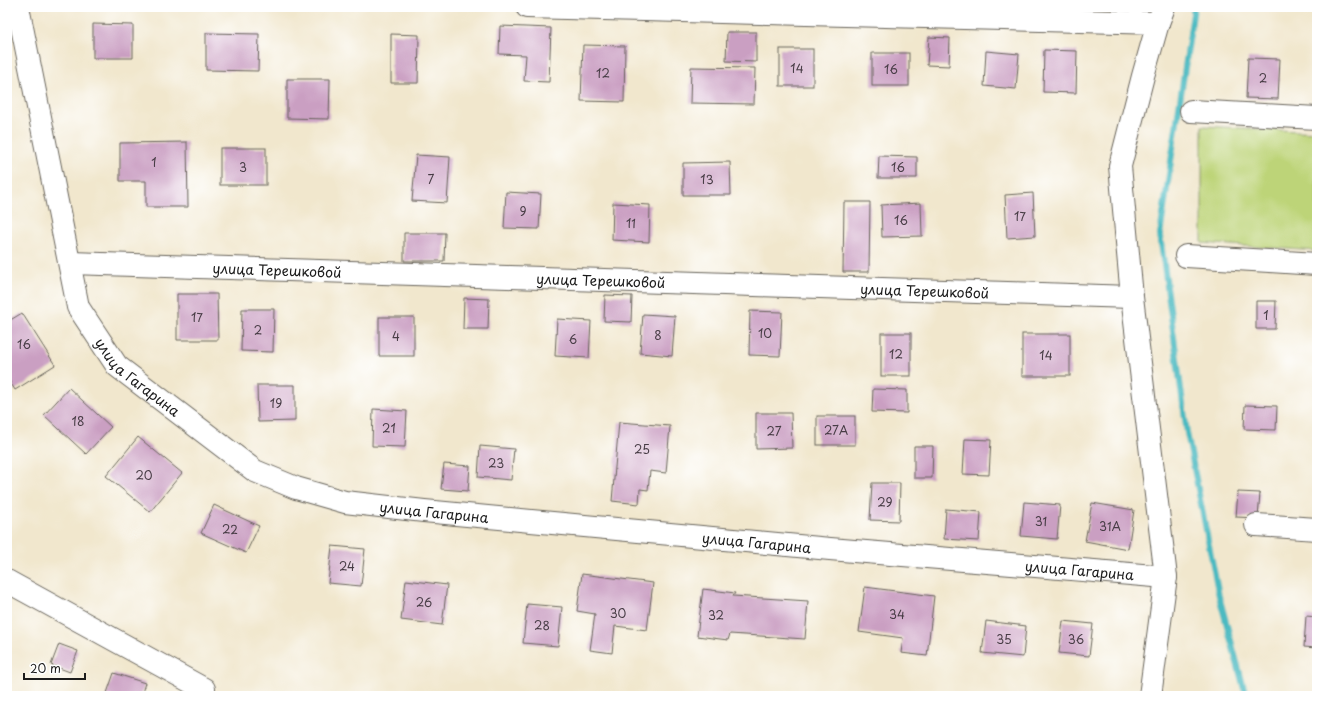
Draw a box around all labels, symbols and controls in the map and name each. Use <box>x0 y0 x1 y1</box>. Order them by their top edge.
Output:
house number: 14 <box>790 59 804 77</box>
house number: 16 <box>884 60 898 78</box>
house number: 12 <box>596 64 610 82</box>
house number: 2 <box>1259 69 1267 87</box>
house number: 1 <box>151 153 157 171</box>
house number: 3 <box>239 158 247 176</box>
house number: 16 <box>891 158 905 176</box>
house number: 7 <box>428 170 435 188</box>
house number: 13 <box>700 170 714 188</box>
house number: 9 <box>519 202 527 220</box>
house number: 17 <box>1014 207 1026 225</box>
house number: 16 <box>894 211 908 229</box>
house number: 11 <box>626 214 636 232</box>
street label: улица Терешковой <box>212 257 342 282</box>
street label: улица Терешковой <box>536 267 666 293</box>
street label: улица Терешковой <box>860 278 989 303</box>
house number: 1 <box>1263 306 1269 324</box>
house number: 17 <box>191 308 203 326</box>
house number: 2 <box>254 321 262 339</box>
house number: 10 <box>758 324 772 342</box>
house number: 8 <box>654 326 662 344</box>
house number: 4 <box>392 327 400 345</box>
house number: 6 <box>569 330 577 348</box>
street label: улица Гагарина <box>90 333 185 421</box>
house number: 16 <box>17 335 31 353</box>
house number: 12 <box>889 345 903 363</box>
house number: 14 <box>1039 346 1053 364</box>
house number: 19 <box>270 394 282 412</box>
house number: 18 <box>72 412 84 430</box>
house number: 21 <box>382 419 396 437</box>
house number: 27А <box>824 421 848 439</box>
house number: 27 <box>767 422 782 440</box>
house number: 25 <box>634 440 650 458</box>
house number: 23 <box>488 454 504 472</box>
house number: 20 <box>135 466 153 484</box>
house number: 29 <box>877 493 893 511</box>
street label: улица Гагарина <box>378 496 490 528</box>
house number: 31 <box>1035 512 1047 530</box>
house number: 31А <box>1099 517 1121 535</box>
house number: 22 <box>222 520 238 538</box>
street label: улица Гагарина <box>701 527 812 558</box>
street label: улица Гагарина <box>1024 555 1135 585</box>
house number: 24 <box>339 557 355 575</box>
house number: 26 <box>416 593 432 611</box>
house number: 30 <box>610 604 627 622</box>
house number: 34 <box>889 605 905 623</box>
house number: 32 <box>708 606 724 624</box>
house number: 28 <box>534 616 550 634</box>
house number: 35 <box>996 630 1012 648</box>
house number: 36 <box>1068 630 1084 648</box>
scale bar <box>24 655 85 681</box>
text: 20 m <box>30 659 61 677</box>

